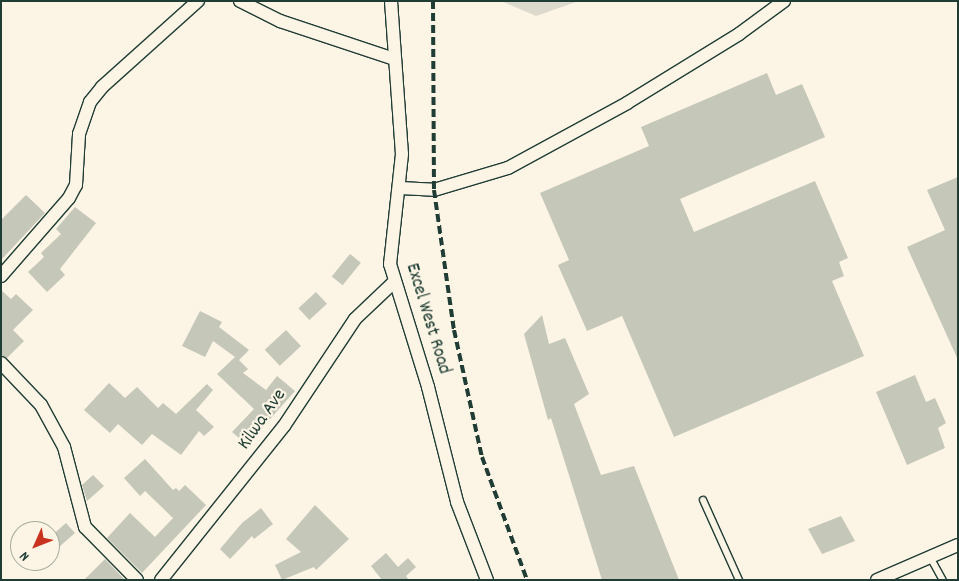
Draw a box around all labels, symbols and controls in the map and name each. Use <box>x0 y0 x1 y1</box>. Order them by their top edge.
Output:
street label: Excel West Road <box>399 261 455 377</box>
street label: Kilwa Ave <box>234 385 292 455</box>
north arrow <box>10 521 60 571</box>
text: N <box>15 546 35 565</box>

